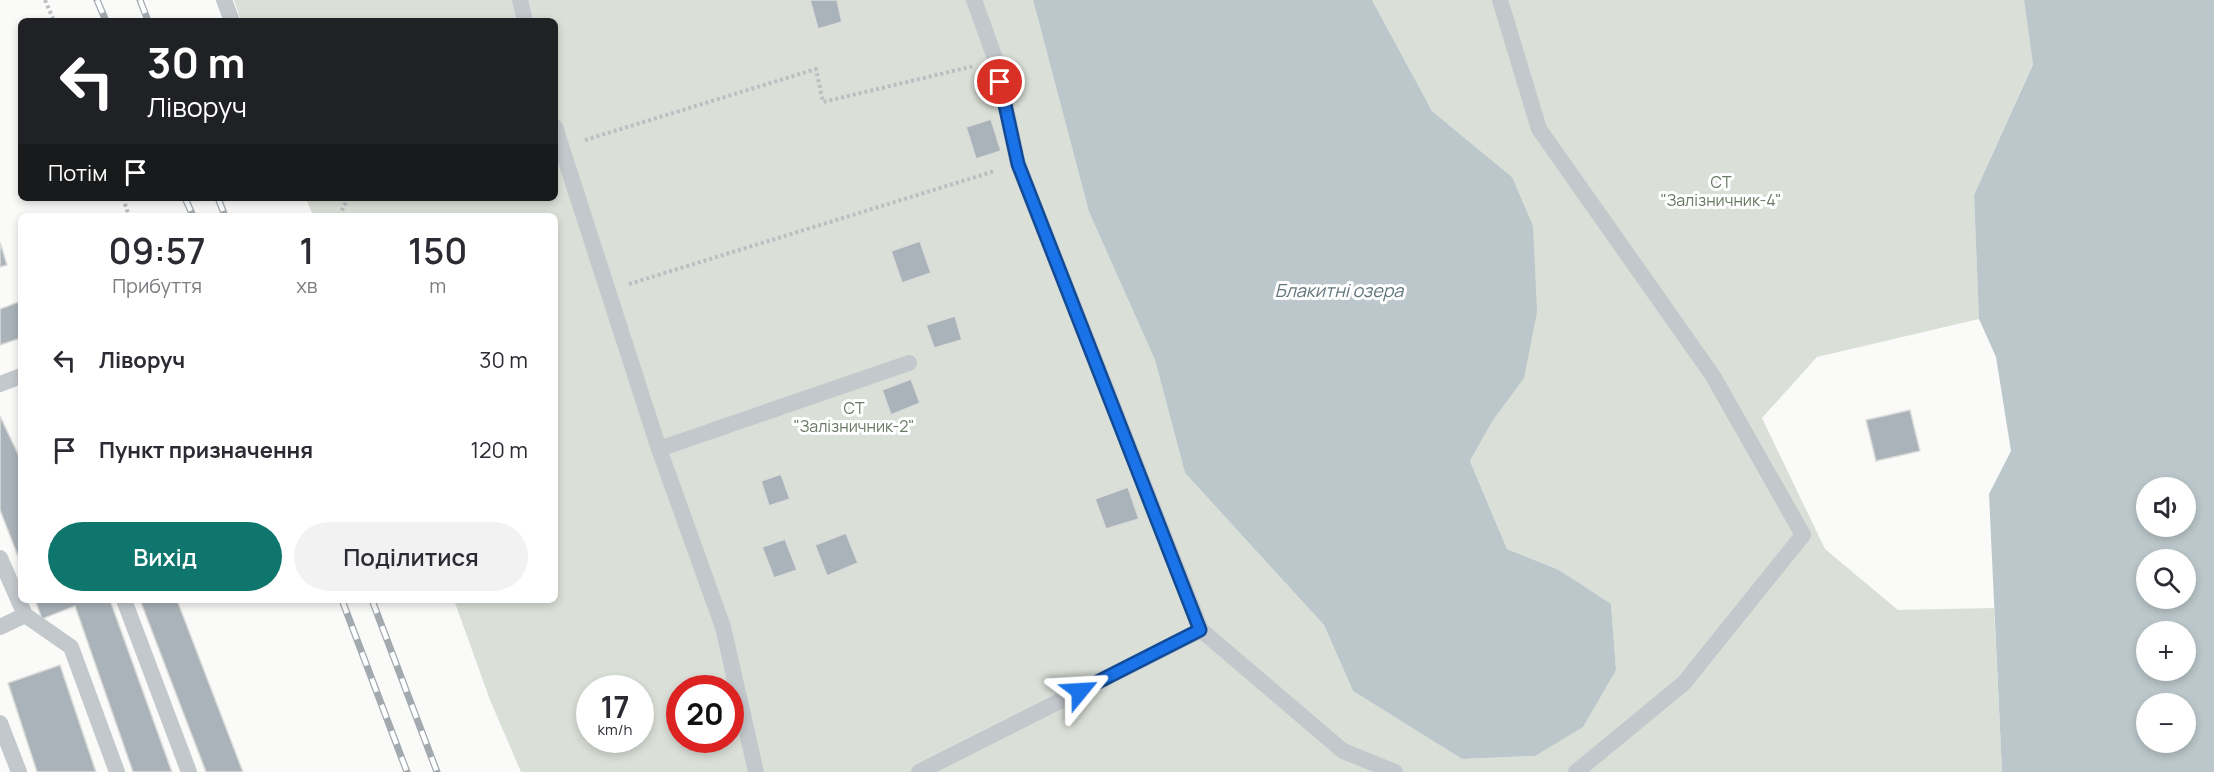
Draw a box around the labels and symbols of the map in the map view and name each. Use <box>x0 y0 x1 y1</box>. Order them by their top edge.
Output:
pin <box>974 56 1025 107</box>
park label: СТ "Залізничник-4" <box>1660 171 1782 211</box>
water label: Блакитні озера <box>1275 278 1404 302</box>
park label: СТ "Залізничник-2" <box>793 397 915 437</box>
position arrow <box>1048 659 1112 723</box>
speed limit sign: 20 <box>666 675 744 753</box>

